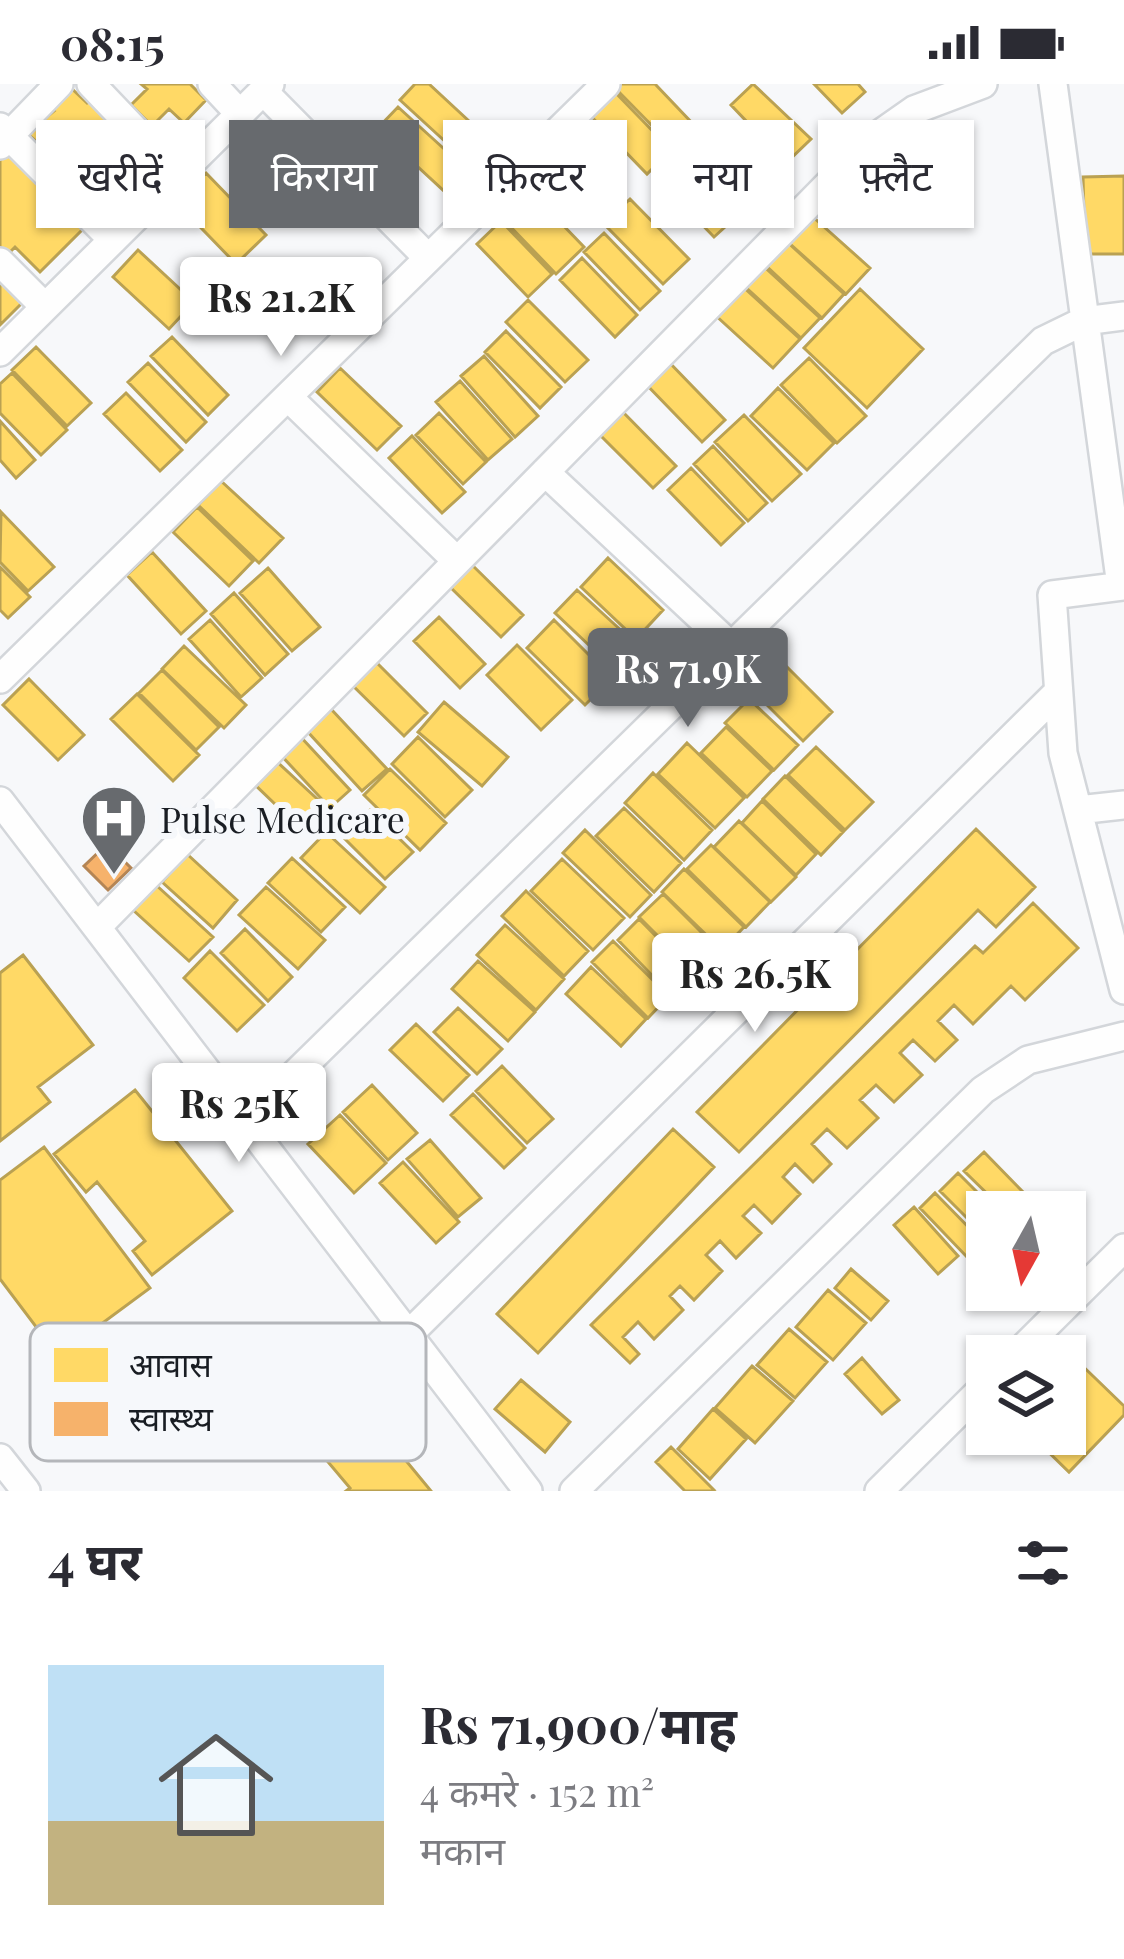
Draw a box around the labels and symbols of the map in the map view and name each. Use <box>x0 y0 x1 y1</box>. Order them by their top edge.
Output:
pin: Rs 21.2K <box>157 257 405 359</box>
pin: Rs 71.9K <box>564 628 812 730</box>
hospital icon: Pulse Medicare <box>79 783 149 877</box>
place label: Pulse Medicare <box>160 794 405 842</box>
pin: Rs 26.5K <box>631 933 879 1035</box>
pin: Rs 25K <box>141 1063 337 1165</box>
north arrow <box>966 1191 1086 1311</box>
legend <box>30 1323 426 1461</box>
text: आवास <box>129 1341 213 1385</box>
text: स्वास्थ्य <box>129 1395 214 1439</box>

